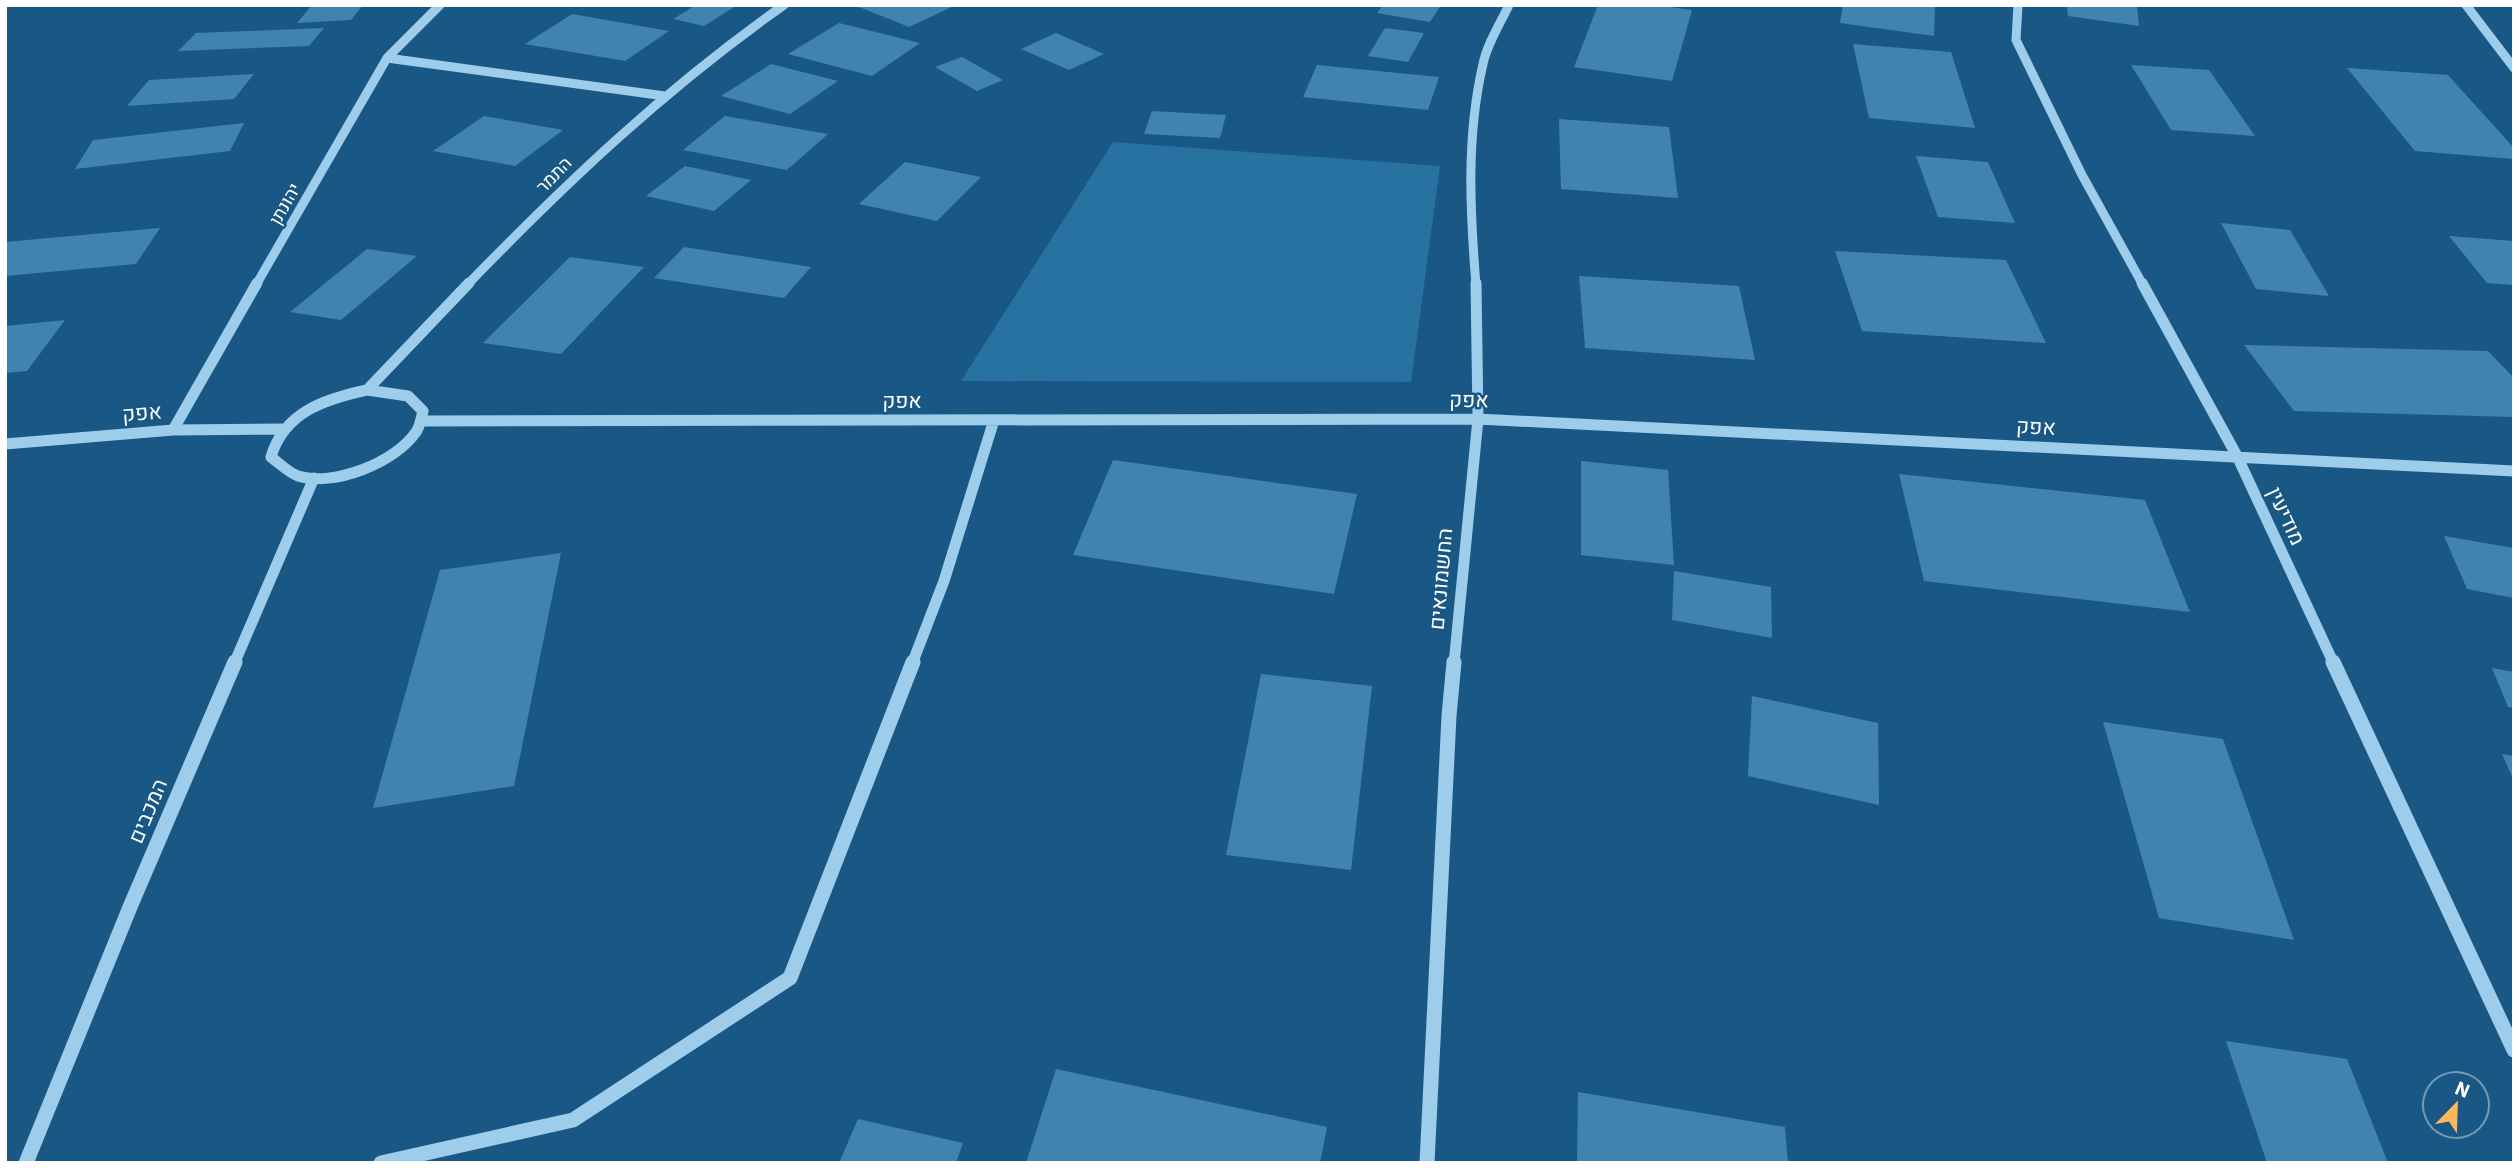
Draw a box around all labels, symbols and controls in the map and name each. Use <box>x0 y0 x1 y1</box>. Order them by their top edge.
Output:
street label: התמר <box>531 152 577 198</box>
street label: יהונתן <box>264 179 306 229</box>
street label: אפק <box>1449 385 1489 413</box>
street label: אפק <box>882 386 922 414</box>
street label: אפק <box>121 396 163 428</box>
street label: אפק <box>2015 411 2057 441</box>
street label: מודיעין <box>2261 482 2313 549</box>
street label: החשמונאים <box>1422 527 1458 631</box>
street label: המכבים <box>121 774 173 847</box>
north arrow <box>2421 1070 2491 1140</box>
text: N <box>2452 1076 2474 1103</box>

